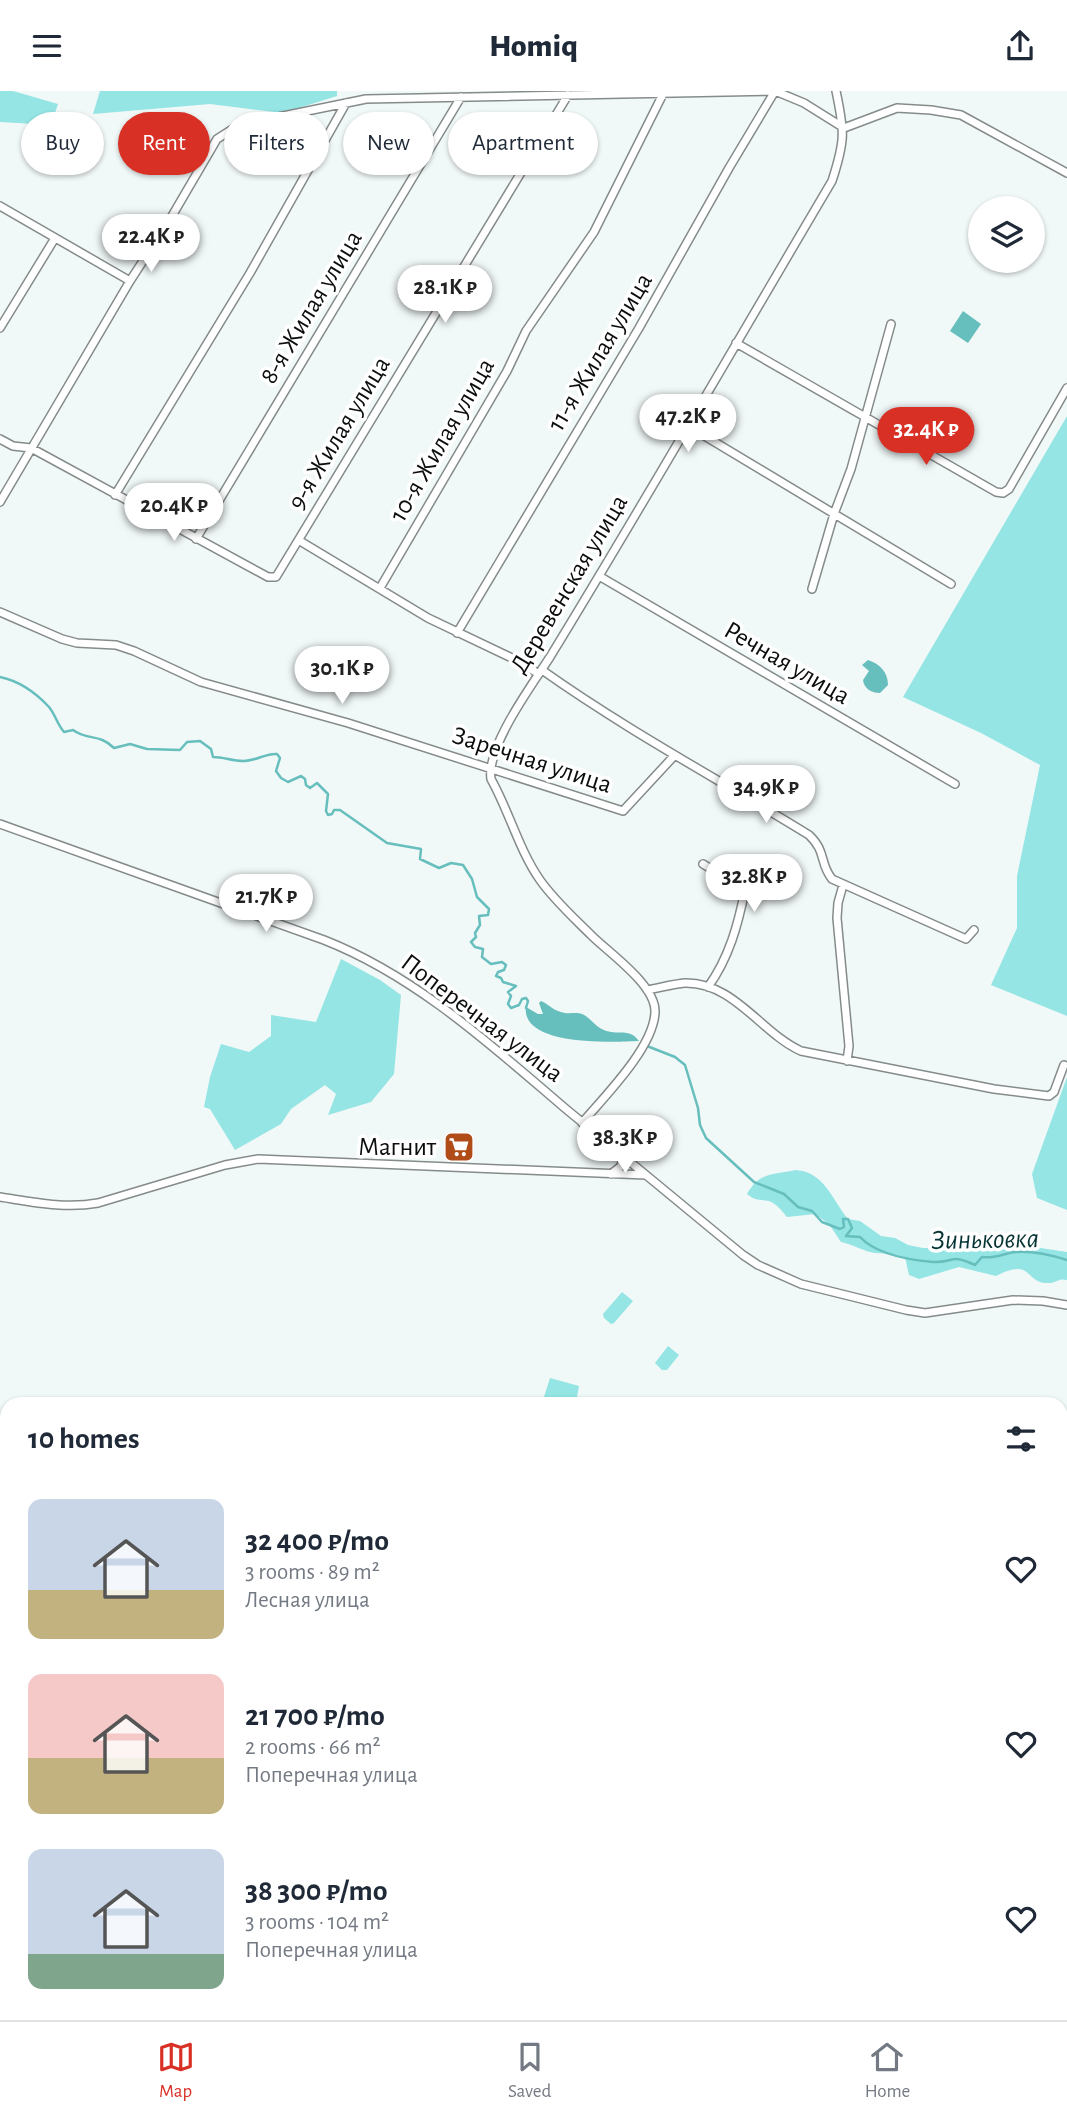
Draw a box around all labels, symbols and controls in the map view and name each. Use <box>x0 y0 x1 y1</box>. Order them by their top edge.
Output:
icon: menu <box>28 27 66 65</box>
icon: share <box>1001 27 1039 65</box>
text: Homiq <box>489 30 578 62</box>
chip: Buy <box>21 112 104 175</box>
chip: Rent <box>118 112 210 175</box>
chip: Filters <box>224 112 329 175</box>
chip: New <box>343 112 434 175</box>
chip: Apartment <box>448 112 598 175</box>
map controls <box>968 196 1045 273</box>
button: layers <box>968 196 1045 273</box>
pin: 22.4K ₽ <box>86 215 216 274</box>
text: 22.4K ₽ <box>118 225 184 248</box>
street label: 8-я Жилая улица <box>255 226 367 388</box>
pin: 28.1K ₽ <box>380 265 510 325</box>
street label: 11-я Жилая улица <box>543 268 657 435</box>
text: 28.1K ₽ <box>413 276 477 299</box>
street label: 9-я Жилая улица <box>283 352 395 514</box>
street label: 10-я Жилая улица <box>385 354 499 526</box>
pin: 47.2K ₽ <box>623 395 753 454</box>
text: 47.2K ₽ <box>655 405 721 428</box>
pin: 32.4K ₽ <box>861 407 991 467</box>
text: 32.4K ₽ <box>893 418 959 441</box>
pin: 20.4K ₽ <box>109 483 239 543</box>
street label: Деревенская улица <box>505 490 633 678</box>
text: 20.4K ₽ <box>140 494 208 517</box>
street label: Речная улица <box>720 617 854 709</box>
pin: 30.1K ₽ <box>277 647 407 706</box>
text: 30.1K ₽ <box>310 657 374 680</box>
street label: Заречная улица <box>449 722 615 798</box>
pin: 34.9K ₽ <box>701 765 831 825</box>
text: 34.9K ₽ <box>733 776 799 799</box>
pin: 32.8K ₽ <box>689 855 819 914</box>
text: 32.8K ₽ <box>721 865 787 888</box>
pin: 21.7K ₽ <box>201 875 331 934</box>
text: 21.7K ₽ <box>235 885 297 908</box>
street label: Поперечная улица <box>396 949 568 1087</box>
pin: 38.3K ₽ <box>560 1115 690 1175</box>
text: 38.3K ₽ <box>593 1126 657 1149</box>
supermarket icon: Магнит <box>442 1130 476 1164</box>
place label: Магнит <box>358 1134 437 1160</box>
water label: Зиньковка <box>931 1225 1039 1255</box>
icon: filters <box>1002 1420 1040 1458</box>
text: 10 homes <box>28 1424 139 1454</box>
text: 32 400 ₽/mo <box>245 1526 389 1556</box>
icon: home <box>84 1527 168 1611</box>
icon: heart <box>1002 1550 1040 1588</box>
text: 3 rooms · 89 m² <box>245 1561 380 1584</box>
text: Лесная улица <box>245 1589 370 1612</box>
text: 21 700 ₽/mo <box>245 1701 385 1731</box>
icon: home <box>84 1702 168 1786</box>
icon: heart <box>1002 1725 1040 1763</box>
text: 2 rooms · 66 m² <box>245 1736 381 1759</box>
text: Поперечная улица <box>245 1764 418 1787</box>
text: 38 300 ₽/mo <box>245 1876 388 1906</box>
icon: home <box>84 1877 168 1961</box>
icon: heart <box>1002 1900 1040 1938</box>
text: 3 rooms · 104 m² <box>245 1911 389 1934</box>
text: Поперечная улица <box>245 1939 418 1962</box>
tab: Map <box>157 2038 195 2103</box>
tab: Saved <box>508 2038 551 2103</box>
tab: Home <box>865 2038 910 2103</box>

